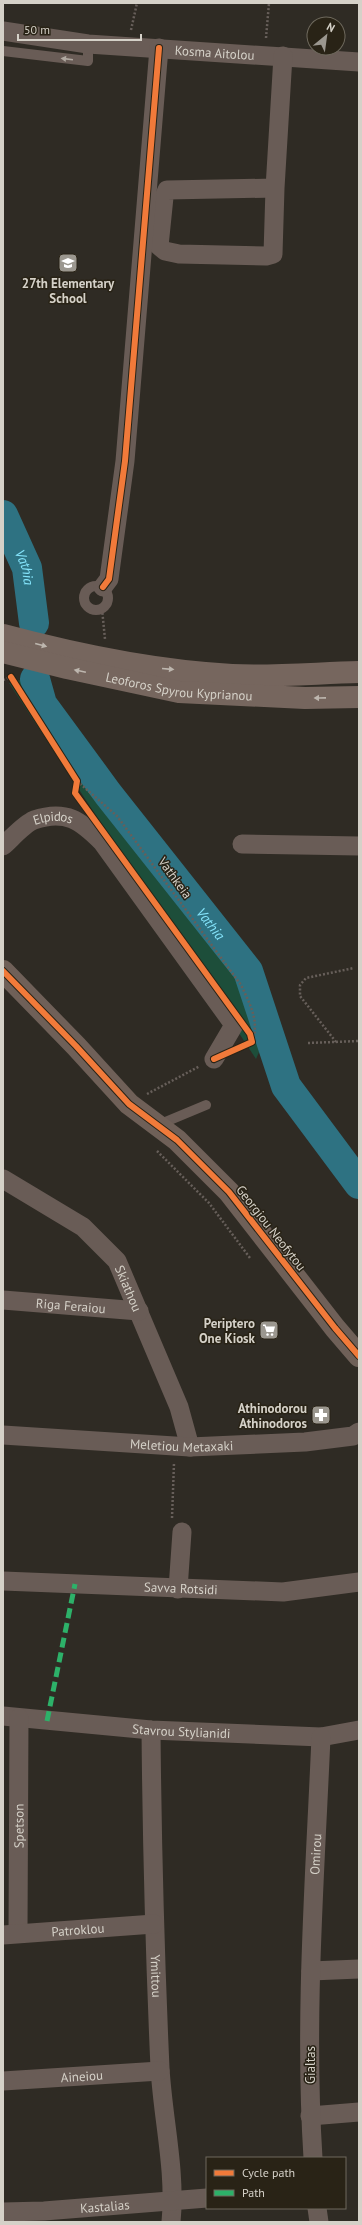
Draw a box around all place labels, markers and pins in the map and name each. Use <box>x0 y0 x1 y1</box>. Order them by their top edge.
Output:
school or university icon: 27th Elementary School <box>57 252 79 274</box>
place label: 27th Elementary School <box>22 275 115 307</box>
place label: Periptero One Kiosk <box>199 1315 256 1347</box>
supermarket icon: Periptero One Kiosk <box>258 1319 280 1341</box>
place label: Athinodorou Athinodoros <box>238 1400 308 1432</box>
pharmacy icon: Athinodorou Athinodoros <box>310 1404 332 1426</box>

